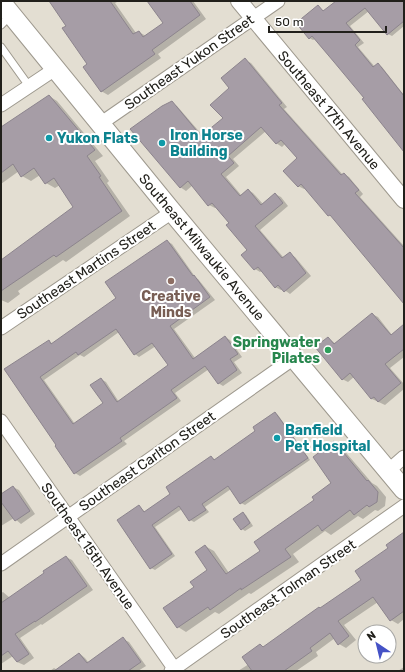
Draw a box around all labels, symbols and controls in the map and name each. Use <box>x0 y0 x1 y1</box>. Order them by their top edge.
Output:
scale bar <box>269 8 386 34</box>
street label: Southeast Yukon Street <box>121 11 258 114</box>
text: 50 m <box>275 15 303 29</box>
street label: Southeast 17th Avenue <box>274 47 383 173</box>
place label: Iron Horse Building <box>170 127 243 160</box>
place label: Yukon Flats <box>57 130 138 147</box>
marker: Yukon Flats <box>44 133 54 143</box>
marker: Iron Horse Building <box>157 138 167 148</box>
street label: Southeast Milwaukie Avenue <box>135 170 268 324</box>
street label: Southeast Martins Street <box>14 217 159 323</box>
marker: Creative Minds <box>166 276 176 286</box>
place label: Creative Minds <box>141 288 201 321</box>
place label: Springwater Pilates <box>233 334 321 367</box>
marker: Springwater Pilates <box>323 345 333 355</box>
street label: Southeast Carlton Street <box>76 408 219 515</box>
place label: Banfield Pet Hospital <box>285 422 371 455</box>
marker: Banfield Pet Hospital <box>272 433 282 443</box>
street label: Southeast 15th Avenue <box>37 479 138 613</box>
street label: Southeast Tolman Street <box>217 536 360 643</box>
north arrow <box>357 624 397 664</box>
text: N <box>365 629 379 644</box>

